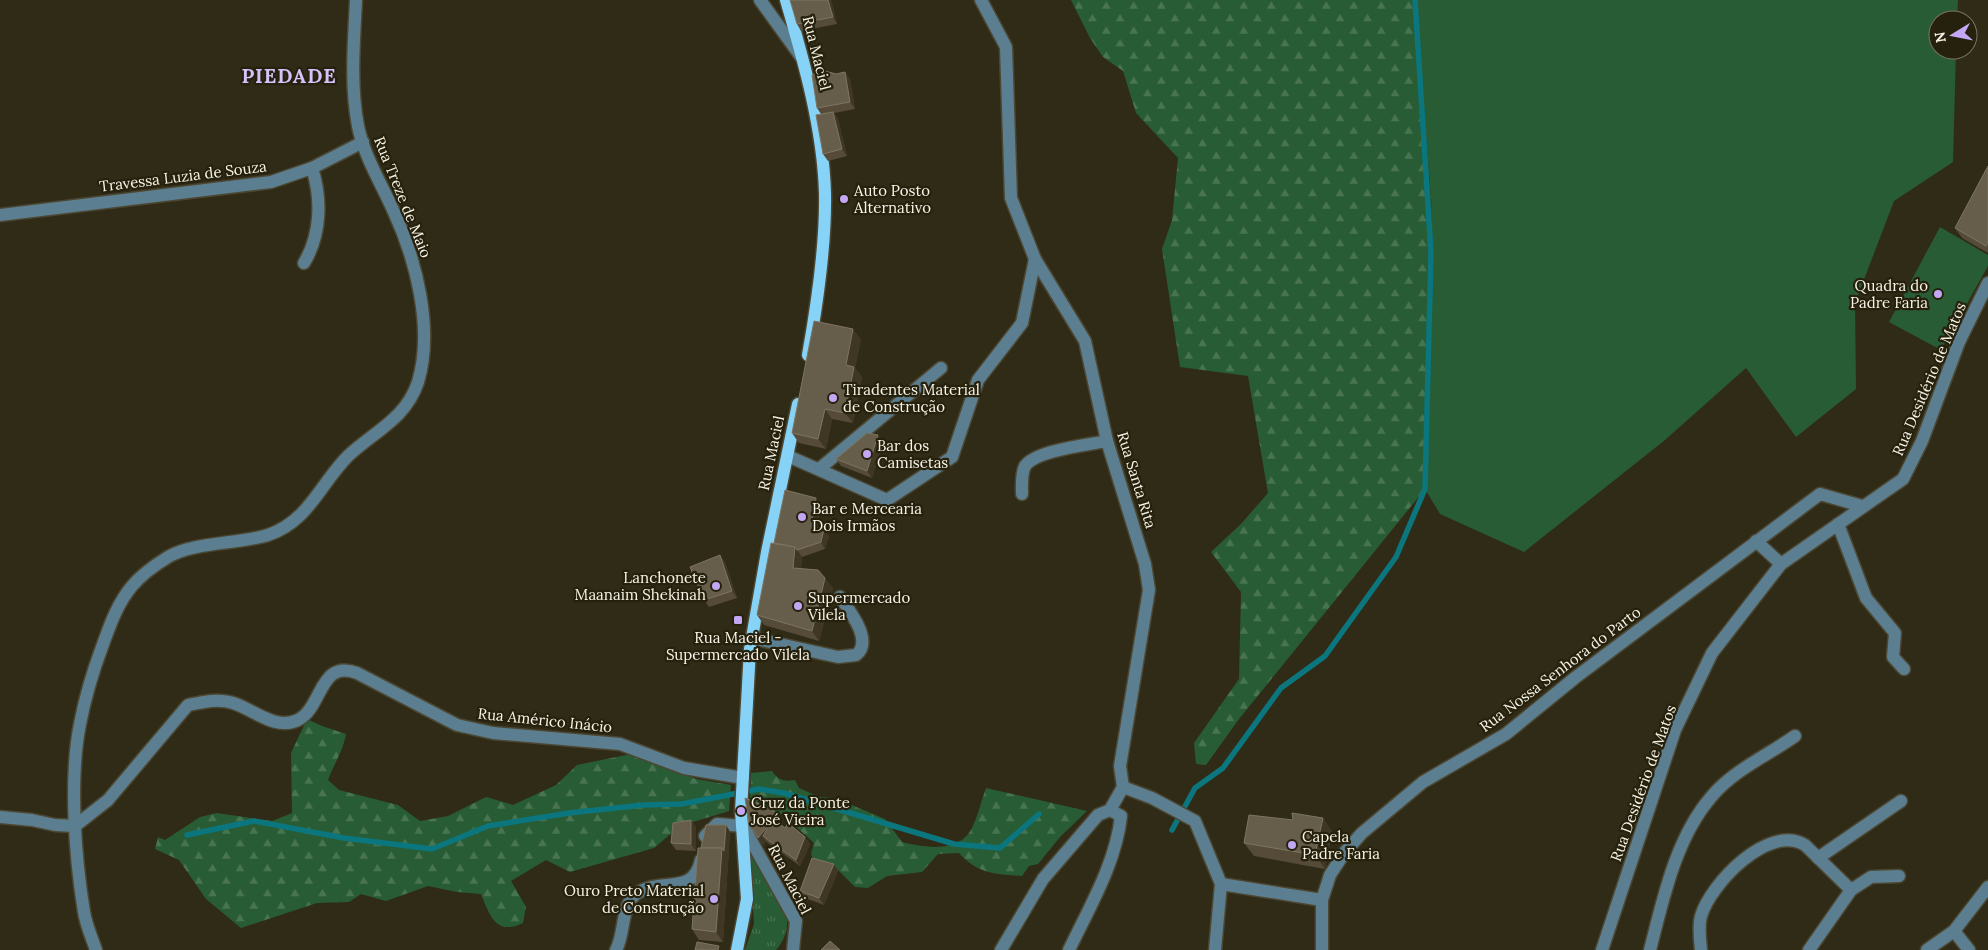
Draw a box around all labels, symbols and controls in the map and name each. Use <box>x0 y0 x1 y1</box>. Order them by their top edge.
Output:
north arrow <box>1928 10 1978 60</box>
street label: Rua Maciel <box>799 14 835 92</box>
text: N <box>1930 30 1950 44</box>
district label: PIEDADE <box>241 63 337 88</box>
street label: Rua Treze de Maio <box>370 134 436 261</box>
street label: Travessa Luzia de Souza <box>98 156 268 196</box>
place label: Auto Posto Alternativo <box>853 181 931 217</box>
marker: Auto Posto Alternativo <box>838 193 850 205</box>
place label: Quadra do Padre Faria <box>1850 276 1928 312</box>
marker: Quadra do Padre Faria <box>1932 288 1944 300</box>
street label: Rua Desidério de Matos <box>1888 299 1970 459</box>
place label: Tiradentes Material de Construção <box>843 380 980 416</box>
marker: Tiradentes Material de Construção <box>827 392 839 404</box>
street label: Rua Maciel <box>754 414 788 492</box>
street label: Rua Santa Rita <box>1113 429 1161 531</box>
place label: Bar dos Camisetas <box>877 436 948 472</box>
marker: Bar dos Camisetas <box>861 448 873 460</box>
place label: Bar e Mercearia Dois Irmãos <box>812 499 922 535</box>
marker: Bar e Mercearia Dois Irmãos <box>796 511 808 523</box>
place label: Lanchonete Maanaim Shekinah <box>575 568 706 604</box>
marker: Lanchonete Maanaim Shekinah <box>710 580 722 592</box>
place label: Supermercado Vilela <box>807 588 911 624</box>
marker: Supermercado Vilela <box>792 600 804 612</box>
street label: Rua Nossa Senhora do Parto <box>1476 602 1645 736</box>
marker: Rua Maciel - Supermercado Vilela <box>732 614 744 626</box>
place label: Rua Maciel - Supermercado Vilela <box>666 628 810 664</box>
street label: Rua Desidério de Matos <box>1606 702 1680 864</box>
street label: Rua Américo Inácio <box>477 703 613 737</box>
place label: Cruz da Ponte José Vieira <box>750 793 850 829</box>
marker: Cruz da Ponte José Vieira <box>735 805 747 817</box>
place label: Capela Padre Faria <box>1302 827 1380 863</box>
marker: Capela Padre Faria <box>1286 839 1298 851</box>
street label: Rua Maciel <box>764 841 816 917</box>
place label: Ouro Preto Material de Construção <box>564 881 704 917</box>
marker: Ouro Preto Material de Construção <box>708 893 720 905</box>

